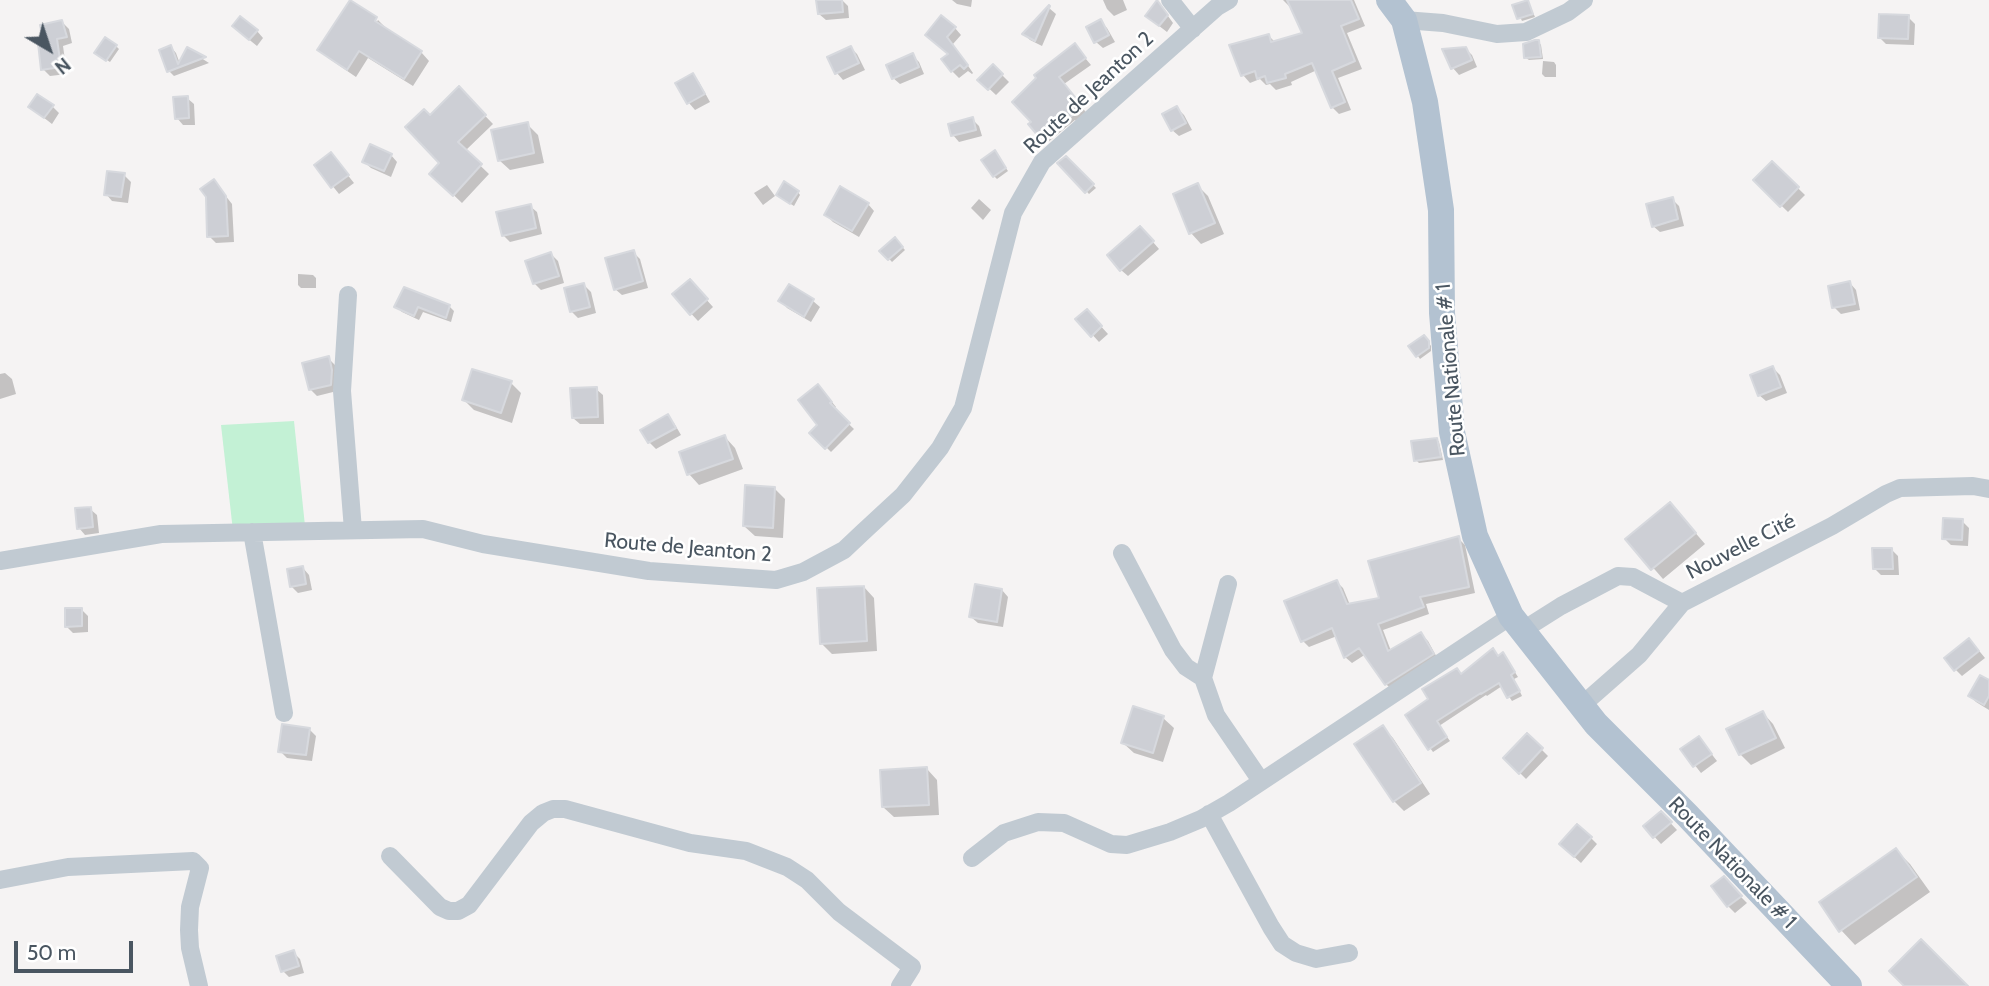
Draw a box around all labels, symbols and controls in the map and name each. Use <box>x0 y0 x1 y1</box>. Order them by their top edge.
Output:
north arrow <box>14 14 84 84</box>
street label: Route de Jeanton 2 <box>1019 27 1159 159</box>
text: N <box>50 53 75 79</box>
street label: Route Nationale # 1 <box>1431 283 1471 457</box>
street label: Nouvelle Cité <box>1682 509 1800 585</box>
street label: Route de Jeanton 2 <box>603 528 773 568</box>
street label: Route Nationale # 1 <box>1663 792 1801 934</box>
scale bar <box>18 926 136 970</box>
text: 50 m <box>27 940 76 965</box>

